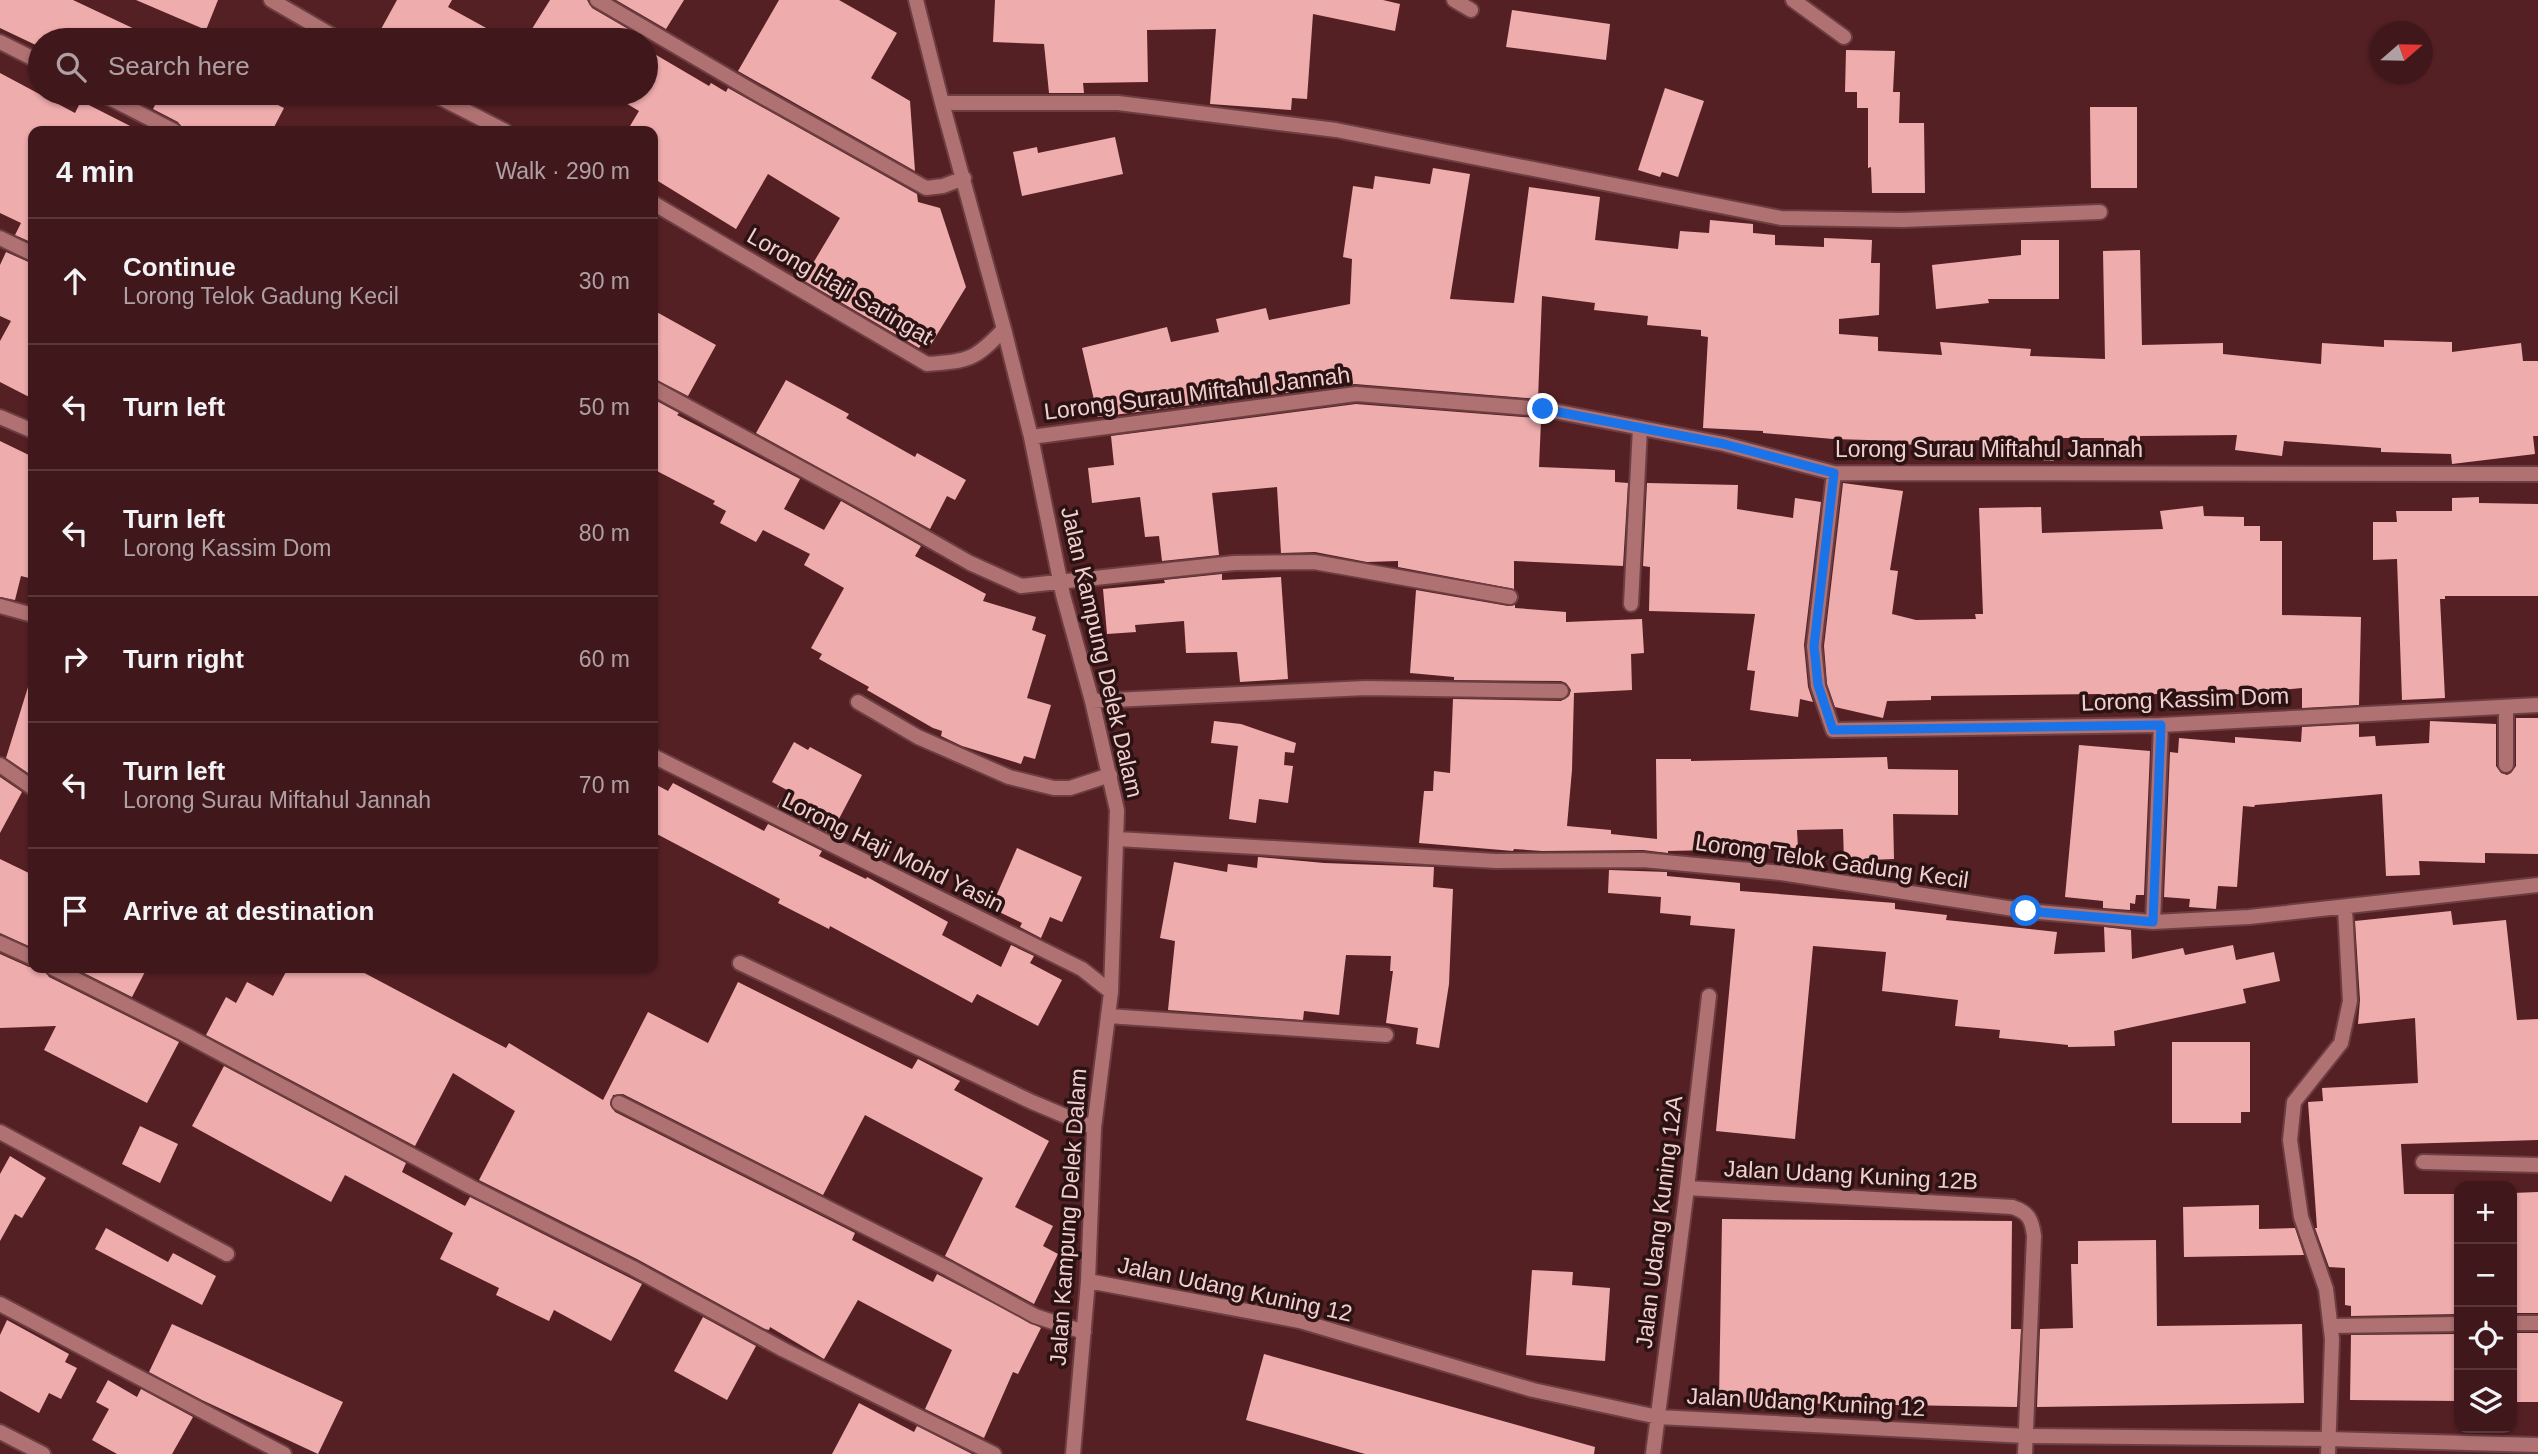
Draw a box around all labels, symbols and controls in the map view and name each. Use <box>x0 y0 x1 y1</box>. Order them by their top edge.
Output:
north arrow <box>2370 21 2433 84</box>
search box <box>28 28 658 105</box>
icon: search <box>52 48 90 86</box>
text: Search here <box>108 51 250 81</box>
text: 4 min <box>56 155 134 188</box>
text: Walk · 290 m <box>495 158 630 184</box>
street label: Lorong Haji Saringat <box>743 222 938 350</box>
text: Continue <box>123 252 236 282</box>
icon: ahead <box>56 262 94 300</box>
text: 30 m <box>579 268 630 294</box>
text: Lorong Telok Gadung Kecil <box>123 283 399 309</box>
street label: Lorong Surau Miftahul Jannah <box>1042 361 1352 425</box>
icon: left <box>56 388 94 426</box>
text: Turn left <box>123 392 225 422</box>
route end <box>1527 393 1558 424</box>
text: 50 m <box>579 394 630 420</box>
street label: Lorong Surau Miftahul Jannah <box>1835 436 2143 462</box>
text: Turn left <box>123 504 225 534</box>
street label: Jalan Kampung Delek Dalam <box>1056 504 1148 800</box>
icon: left <box>56 514 94 552</box>
text: 80 m <box>579 520 630 546</box>
text: Lorong Kassim Dom <box>123 535 331 561</box>
icon: right <box>56 640 94 678</box>
text: Turn right <box>123 644 244 674</box>
text: 60 m <box>579 646 630 672</box>
street label: Lorong Kassim Dom <box>2080 682 2290 716</box>
text: Turn left <box>123 756 225 786</box>
icon: left <box>56 766 94 804</box>
text: 70 m <box>579 772 630 798</box>
text: Lorong Surau Miftahul Jannah <box>123 787 431 813</box>
street label: Lorong Haji Mohd Yasin <box>778 787 1008 917</box>
street label: Lorong Telok Gadung Kecil <box>1694 829 1970 893</box>
icon: arrive <box>56 892 94 930</box>
route start <box>2010 895 2041 926</box>
text: Arrive at destination <box>123 896 374 926</box>
street label: Jalan Kampung Delek Dalam <box>1045 1068 1091 1366</box>
street label: Jalan Udang Kuning 12A <box>1631 1093 1687 1350</box>
street label: Jalan Udang Kuning 12B <box>1723 1155 1979 1195</box>
map controls <box>2454 1181 2517 1433</box>
button: + <box>2454 1181 2517 1244</box>
button: − <box>2454 1244 2517 1307</box>
street label: Jalan Udang Kuning 12 <box>1115 1251 1355 1327</box>
button: locate <box>2454 1307 2517 1370</box>
button: layers <box>2454 1370 2517 1433</box>
street label: Jalan Udang Kuning 12 <box>1686 1383 1926 1421</box>

